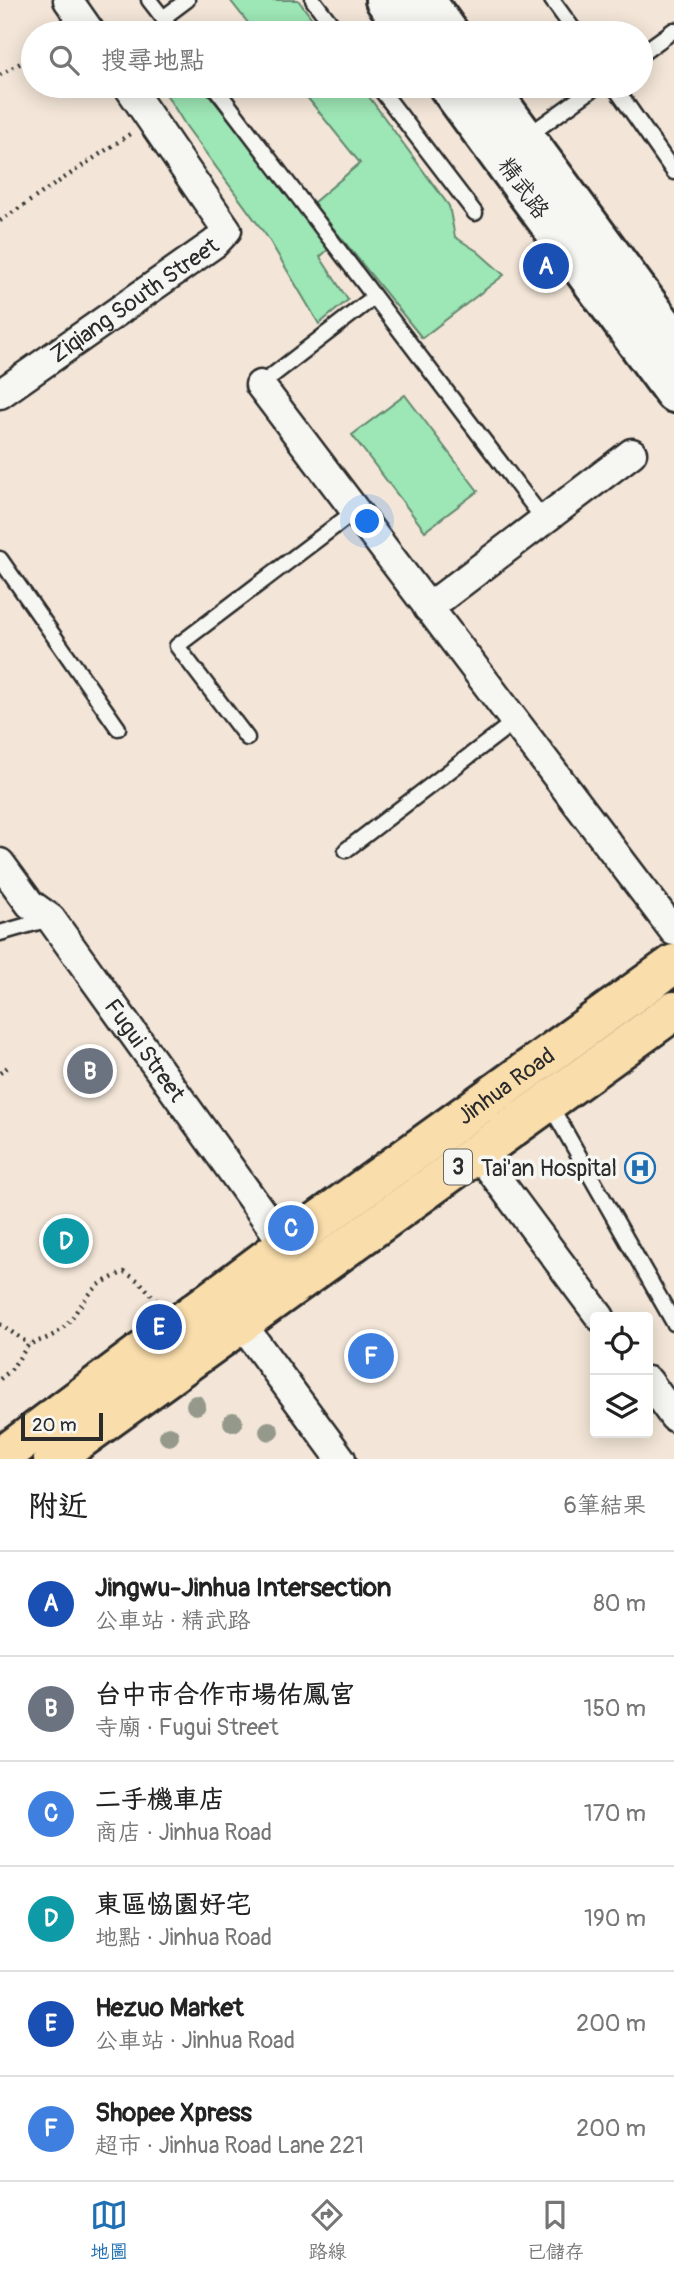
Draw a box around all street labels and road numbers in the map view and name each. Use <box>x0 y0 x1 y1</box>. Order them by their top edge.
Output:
street label: 精武路 <box>492 152 556 225</box>
street label: Ziqiang South Street <box>45 231 225 369</box>
street label: Fugui Street <box>98 993 192 1108</box>
street label: Jinhua Road <box>451 1041 561 1131</box>
road number: 3 <box>444 1150 472 1184</box>

